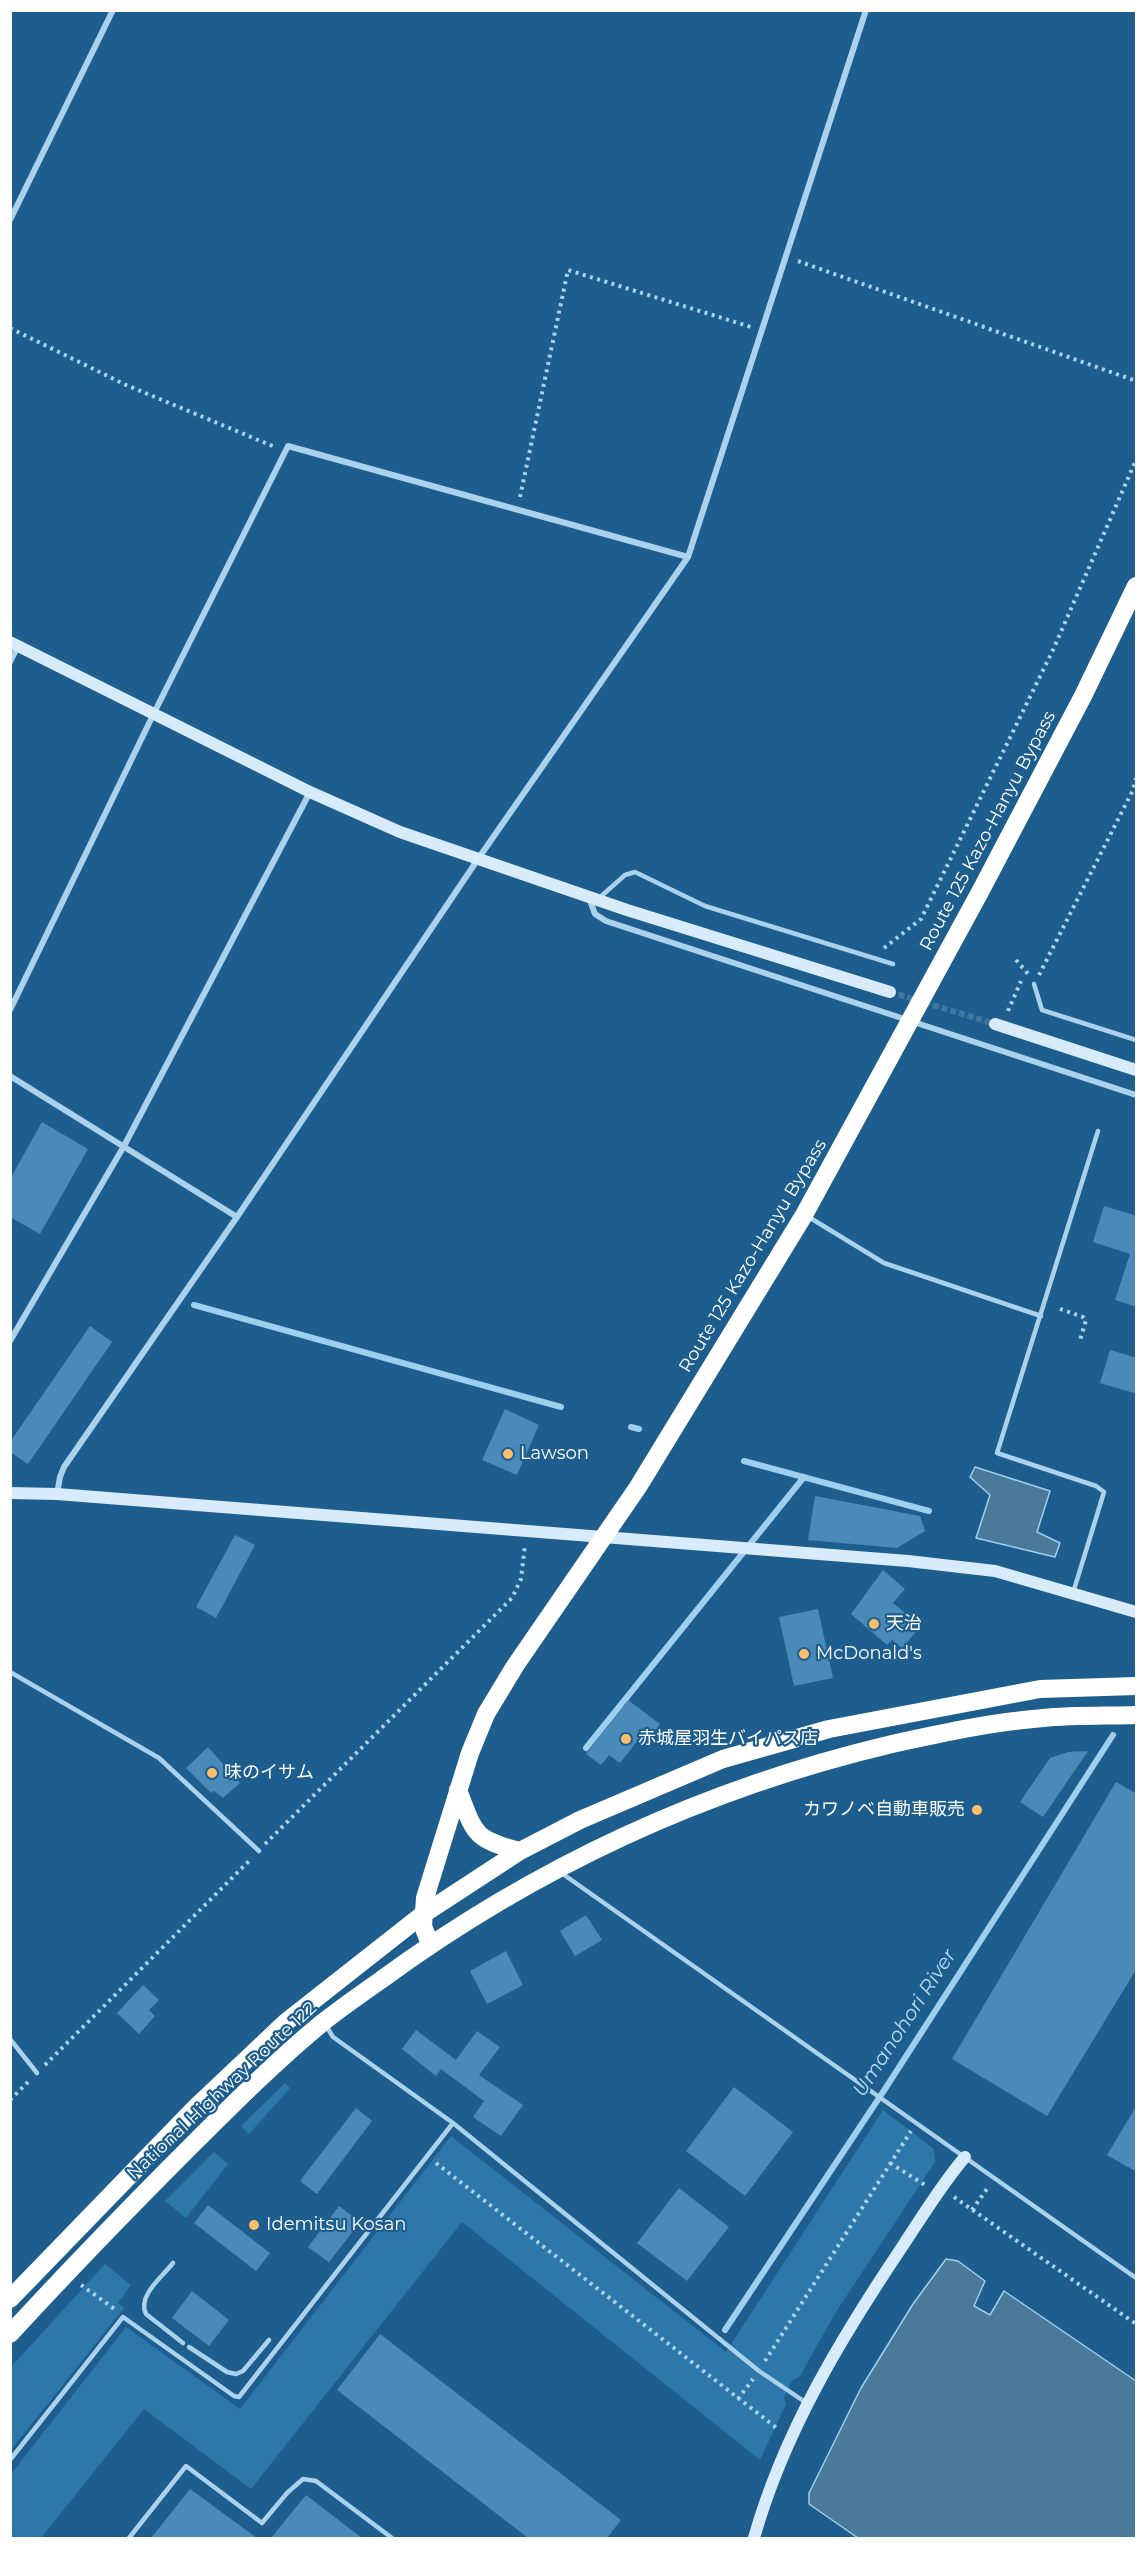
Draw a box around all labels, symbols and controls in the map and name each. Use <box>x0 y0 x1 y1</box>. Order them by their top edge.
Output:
street label: Route 125 Kazo-Hanyu Bypass <box>915 707 1061 955</box>
street label: Route 125 Kazo-Hanyu Bypass <box>675 1135 831 1377</box>
place label: Lawson <box>520 1443 589 1465</box>
marker: Lawson <box>501 1447 515 1461</box>
place label: 天治 <box>886 1613 922 1635</box>
marker: 天治 <box>867 1617 881 1631</box>
place label: McDonald's <box>816 1643 922 1665</box>
marker: McDonald's <box>797 1647 811 1661</box>
place label: 赤城屋羽生バイパス店 <box>638 1728 818 1750</box>
marker: 赤城屋羽生バイパス店 <box>619 1732 633 1746</box>
place label: 味のイサム <box>224 1762 314 1784</box>
marker: 味のイサム <box>205 1766 219 1780</box>
place label: カワノベ自動車販売 <box>803 1799 965 1821</box>
marker: カワノベ自動車販売 <box>970 1803 984 1817</box>
water label: Umanohori River <box>848 1945 962 2101</box>
street label: National Highway Route 122 <box>123 1998 321 2184</box>
place label: Idemitsu Kosan <box>266 2214 406 2236</box>
marker: Idemitsu Kosan <box>247 2218 261 2232</box>

